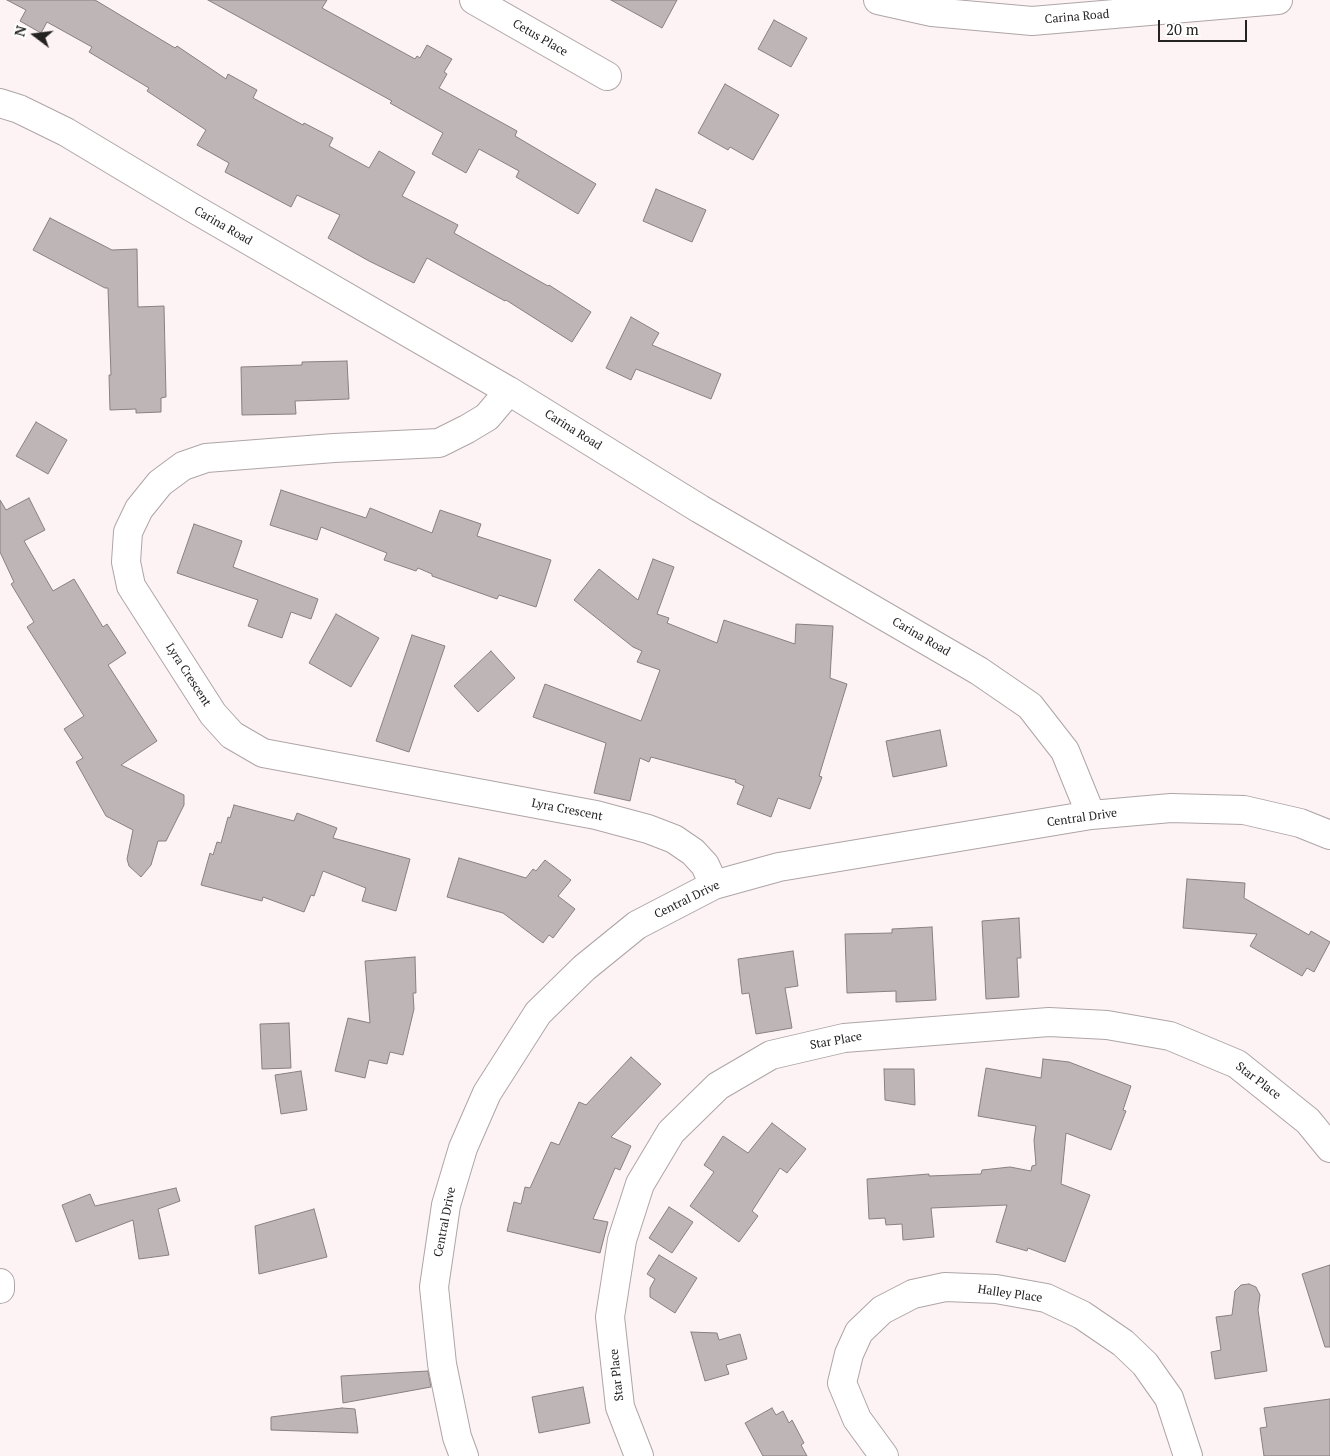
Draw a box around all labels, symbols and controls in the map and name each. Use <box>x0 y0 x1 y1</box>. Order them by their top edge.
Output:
street label: Carina Road <box>1044 7 1110 27</box>
north arrow <box>10 10 60 60</box>
scale bar <box>1160 10 1249 42</box>
street label: Cetus Place <box>510 16 570 60</box>
text: 20 m <box>1166 19 1199 39</box>
text: N <box>9 23 31 39</box>
street label: Carina Road <box>191 204 255 248</box>
street label: Carina Road <box>542 407 604 453</box>
street label: Carina Road <box>889 615 953 659</box>
street label: Lyra Crescent <box>162 641 214 709</box>
street label: Lyra Crescent <box>530 796 604 824</box>
street label: Central Drive <box>1046 806 1118 830</box>
street label: Central Drive <box>652 878 722 922</box>
street label: Star Place <box>809 1029 863 1053</box>
street label: Star Place <box>1233 1059 1283 1103</box>
street label: Central Drive <box>431 1186 459 1258</box>
street label: Halley Place <box>977 1282 1043 1306</box>
street label: Star Place <box>607 1348 627 1402</box>

